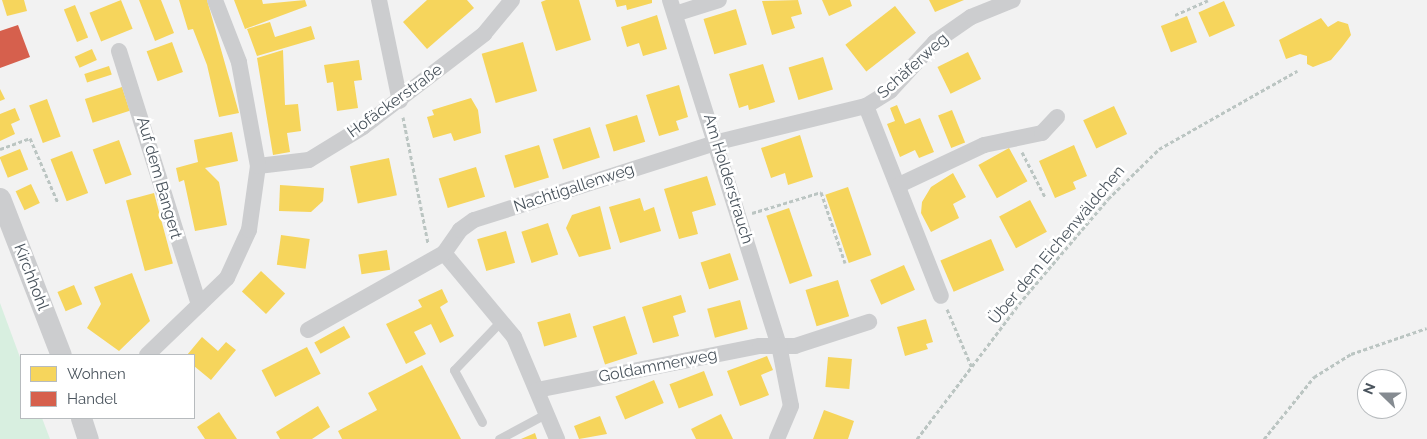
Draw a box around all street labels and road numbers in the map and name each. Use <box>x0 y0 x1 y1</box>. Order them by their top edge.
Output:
street label: Schäferweg <box>874 29 952 103</box>
street label: Hofäckerstraße <box>344 60 446 142</box>
street label: Am Holderstrauch <box>699 112 757 246</box>
street label: Auf dem Bangert <box>132 115 186 241</box>
street label: Nachtigallenweg <box>511 159 637 217</box>
street label: Über dem Eichenwäldchen <box>985 162 1129 328</box>
street label: Kirchhohl <box>10 241 52 313</box>
street label: Goldammerweg <box>597 345 719 387</box>

